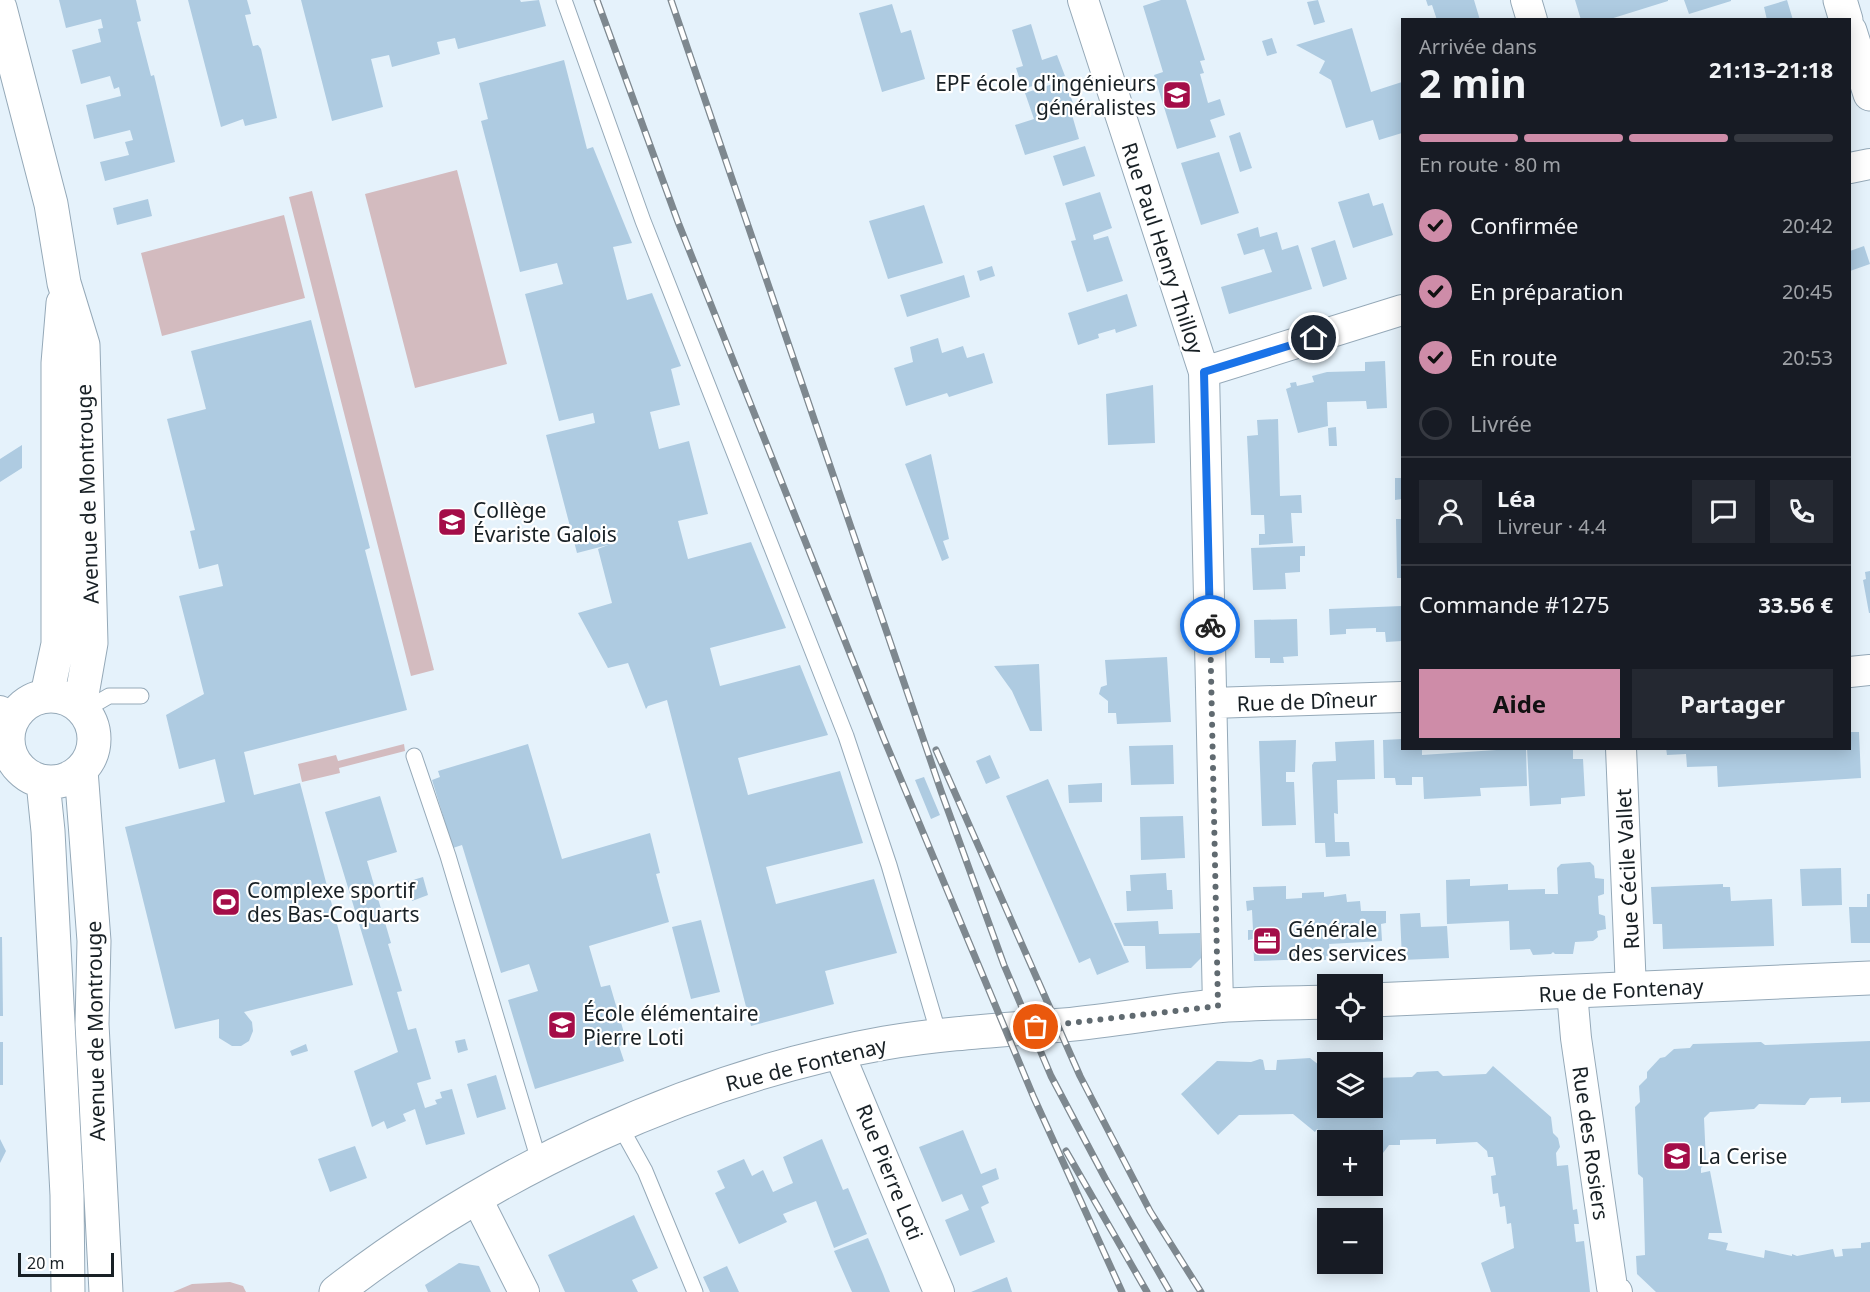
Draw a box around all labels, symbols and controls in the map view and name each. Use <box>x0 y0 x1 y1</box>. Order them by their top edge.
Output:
text: Arrivée dans <box>1419 33 1537 60</box>
text: 21:13–21:18 <box>1709 54 1833 84</box>
text: 2 min <box>1419 56 1526 109</box>
place label: EPF école d'ingénieurs généralistes <box>935 69 1156 121</box>
school or university icon: EPF école d'ingénieurs généralistes <box>1161 79 1193 111</box>
street label: Rue Paul Henry Thilloy <box>1116 139 1211 358</box>
text: En route · 80 m <box>1419 151 1561 178</box>
icon: check <box>1419 209 1452 242</box>
text: Confirmée <box>1470 210 1579 240</box>
text: 20:42 <box>1782 212 1833 239</box>
icon: check <box>1419 275 1452 308</box>
text: En préparation <box>1470 276 1624 306</box>
text: 20:45 <box>1782 278 1833 305</box>
pin <box>1288 312 1339 363</box>
icon: home <box>1297 321 1330 354</box>
icon: check <box>1419 341 1452 374</box>
text: En route <box>1470 342 1557 372</box>
text: 20:53 <box>1782 344 1833 371</box>
street label: Avenue de Montrouge <box>69 383 105 605</box>
text: Livrée <box>1470 408 1532 438</box>
button: person <box>1419 480 1482 543</box>
button: chat <box>1692 480 1755 543</box>
button: phone <box>1770 480 1833 543</box>
text: Léa <box>1497 483 1536 513</box>
place label: Collège Évariste Galois <box>473 496 617 548</box>
school or university icon: Collège Évariste Galois <box>436 506 468 538</box>
text: Livreur · 4.4 <box>1497 513 1607 540</box>
text: Commande #1275 <box>1419 589 1610 619</box>
text: 33.56 € <box>1758 589 1833 619</box>
courier <box>1180 595 1240 655</box>
icon: bike <box>1194 609 1227 642</box>
button: Aide <box>1419 669 1620 738</box>
button: Partager <box>1632 669 1833 738</box>
street label: Rue de Dîneur <box>1236 685 1378 717</box>
street label: Rue Cécile Vallet <box>1609 788 1645 950</box>
place label: Complexe sportif des Bas-Coquarts <box>247 876 420 928</box>
sports icon: Complexe sportif des Bas-Coquarts <box>210 886 242 918</box>
place label: Générale des services <box>1288 915 1407 967</box>
street label: Avenue de Montrouge <box>79 921 111 1141</box>
office icon: Générale des services <box>1251 925 1283 957</box>
street label: Rue de Fontenay <box>1538 972 1704 1008</box>
map controls <box>1317 974 1383 1274</box>
button: locate <box>1317 974 1383 1040</box>
place label: École élémentaire Pierre Loti <box>583 999 759 1051</box>
pin <box>1010 1001 1061 1052</box>
school or university icon: École élémentaire Pierre Loti <box>546 1009 578 1041</box>
icon: bag <box>1019 1010 1052 1043</box>
street label: Rue de Fontenay <box>723 1030 890 1098</box>
button: layers <box>1317 1052 1383 1118</box>
street label: Rue des Rosiers <box>1566 1064 1616 1222</box>
street label: Rue Pierre Loti <box>850 1100 930 1244</box>
button: + <box>1317 1130 1383 1196</box>
school or university icon: La Cerise <box>1661 1140 1693 1172</box>
place label: La Cerise <box>1698 1142 1787 1170</box>
button: − <box>1317 1208 1383 1274</box>
scale bar <box>18 1250 114 1278</box>
text: 20 m <box>27 1252 64 1274</box>

